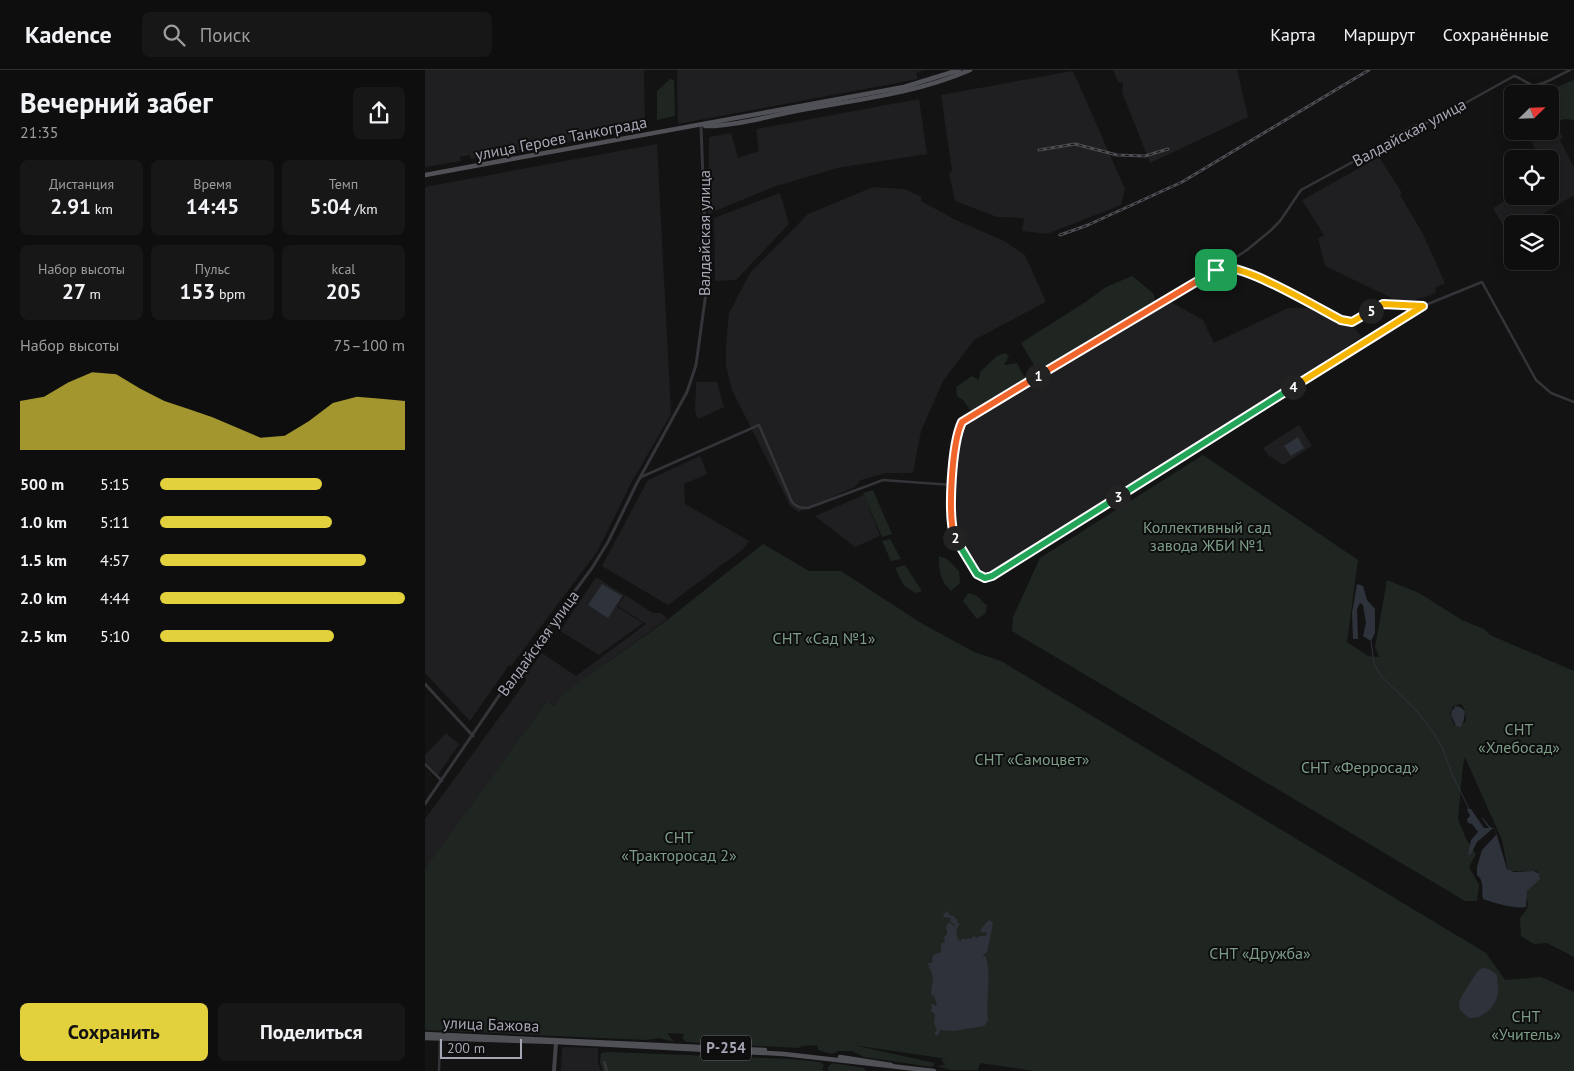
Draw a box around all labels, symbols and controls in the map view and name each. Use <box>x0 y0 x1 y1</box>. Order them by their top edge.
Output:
search box <box>142 12 492 57</box>
text: Kadence <box>25 19 112 50</box>
icon: search <box>160 21 188 49</box>
text: Поиск <box>200 23 250 47</box>
text: Карта <box>1270 23 1316 46</box>
text: Маршрут <box>1344 23 1415 46</box>
text: Сохранённые <box>1443 23 1549 46</box>
text: Вечерний забег <box>20 84 213 121</box>
north arrow <box>1504 85 1559 140</box>
map controls <box>1504 85 1559 270</box>
button: share <box>353 87 405 139</box>
street label: Валдайская улица <box>1349 94 1469 170</box>
street label: улица Героев Танкограда <box>473 112 649 164</box>
text: 21:35 <box>20 122 58 142</box>
button: locate <box>1504 150 1559 205</box>
street label: Валдайская улица <box>694 170 714 296</box>
text: Дистанция <box>49 175 114 193</box>
text: Время <box>193 175 232 193</box>
text: Темп <box>329 175 358 193</box>
text: 2.91 <box>50 193 91 220</box>
text: 14:45 <box>186 193 239 220</box>
text: 5:04 <box>309 193 351 220</box>
text: km <box>91 200 113 218</box>
text: /km <box>351 200 378 218</box>
button: layers <box>1504 215 1559 270</box>
pin <box>1195 249 1237 291</box>
icon: arrive <box>1202 256 1230 284</box>
text: Набор высоты <box>38 260 125 278</box>
text: Пульс <box>195 260 230 278</box>
text: kcal <box>332 260 355 278</box>
text: 27 <box>62 278 86 305</box>
text: 153 <box>180 278 215 305</box>
text: 205 <box>326 278 361 305</box>
text: m <box>86 285 101 303</box>
text: bpm <box>215 285 245 303</box>
pin: 5 <box>1359 298 1383 324</box>
text: 5 <box>1368 302 1375 320</box>
text: Набор высоты <box>20 335 119 355</box>
text: 75–100 m <box>334 335 405 355</box>
pin: 1 <box>1025 364 1051 388</box>
text: 1 <box>1035 367 1042 385</box>
pin: 4 <box>1281 374 1305 400</box>
text: 4 <box>1290 378 1297 396</box>
text: 500 m <box>20 474 64 494</box>
text: 5:15 <box>100 474 130 494</box>
pin: 3 <box>1105 484 1131 510</box>
text: 3 <box>1115 488 1122 506</box>
text: 1.0 km <box>20 512 67 532</box>
text: 5:11 <box>100 512 130 532</box>
park label: Коллективный сад завода ЖБИ №1 <box>1143 517 1271 555</box>
pin: 2 <box>943 526 967 550</box>
text: 2 <box>952 529 959 547</box>
text: 1.5 km <box>20 550 67 570</box>
text: 4:57 <box>100 550 130 570</box>
street label: Валдайская улица <box>493 586 583 700</box>
text: 2.0 km <box>20 588 67 608</box>
text: 4:44 <box>100 588 130 608</box>
text: 2.5 km <box>20 626 67 646</box>
text: 5:10 <box>100 626 130 646</box>
park label: СНТ «Сад №1» <box>773 628 876 648</box>
park label: СНТ «Хлебосад» <box>1478 719 1560 757</box>
park label: СНТ «Самоцвет» <box>975 749 1090 769</box>
park label: СНТ «Ферросад» <box>1301 757 1419 777</box>
park label: СНТ «Тракторосад 2» <box>621 827 737 865</box>
park label: СНТ «Дружба» <box>1209 943 1311 963</box>
button: Сохранить <box>20 1003 208 1061</box>
button: Поделиться <box>218 1003 405 1061</box>
park label: СНТ «Учитель» <box>1491 1006 1561 1044</box>
street label: улица Бажова <box>442 1012 540 1036</box>
scale bar <box>440 1036 523 1059</box>
road number: Р-254 <box>701 1036 751 1060</box>
text: 200 m <box>447 1039 485 1057</box>

